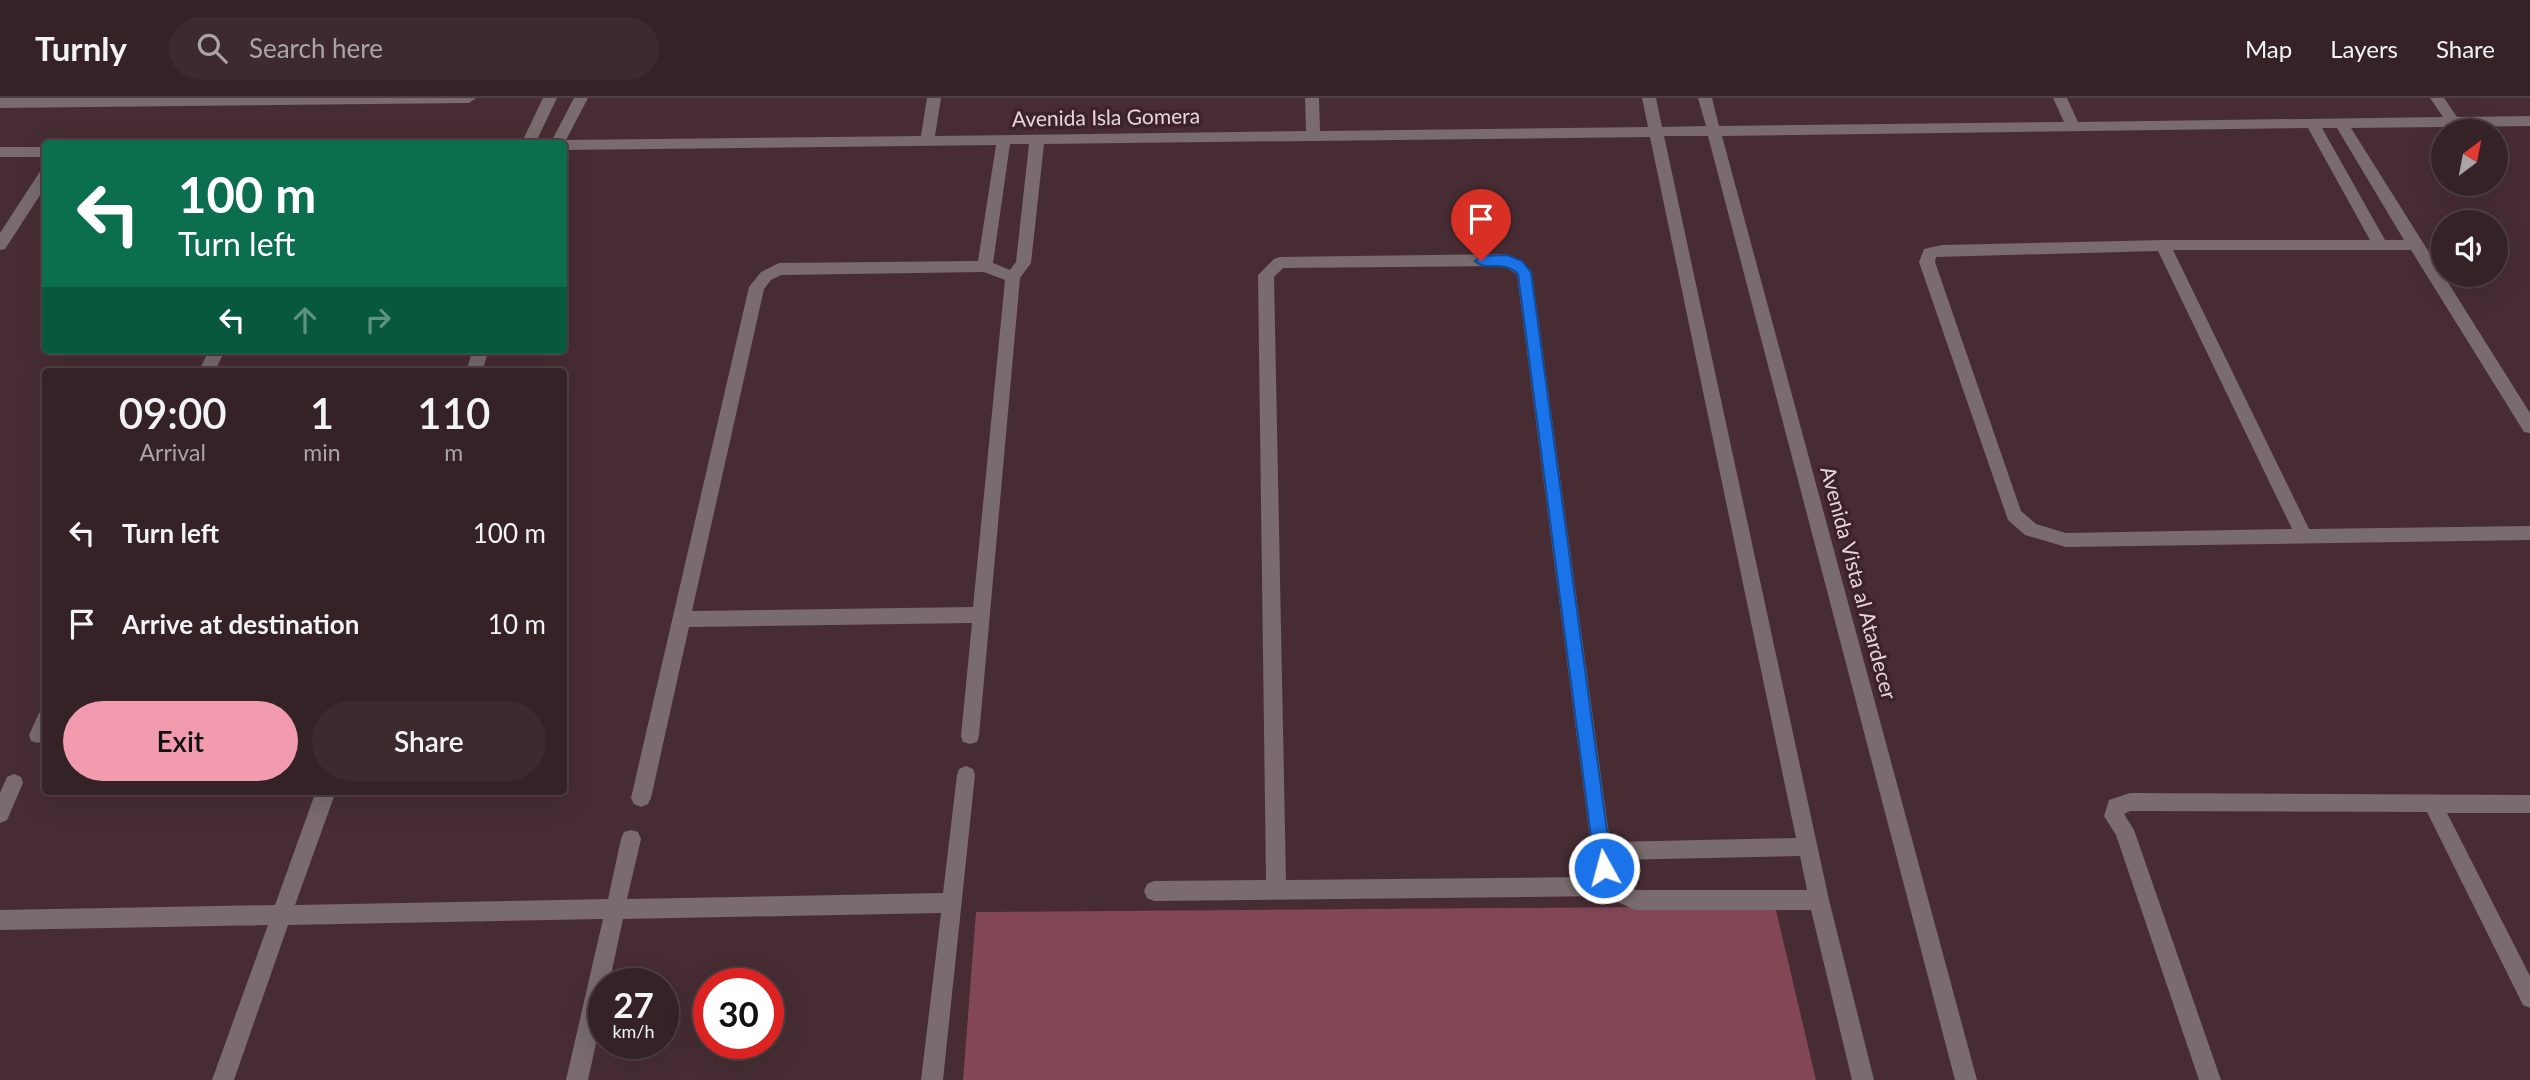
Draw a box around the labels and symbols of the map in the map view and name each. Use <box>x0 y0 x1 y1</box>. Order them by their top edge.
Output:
street label: Avenida Isla Gomera <box>1012 102 1200 131</box>
north arrow <box>2431 119 2508 196</box>
pin <box>1451 189 1511 261</box>
street label: Avenida Vista al Atardecer <box>1816 463 1903 702</box>
position arrow <box>1567 831 1641 905</box>
speed limit sign: 30 <box>693 968 784 1059</box>

